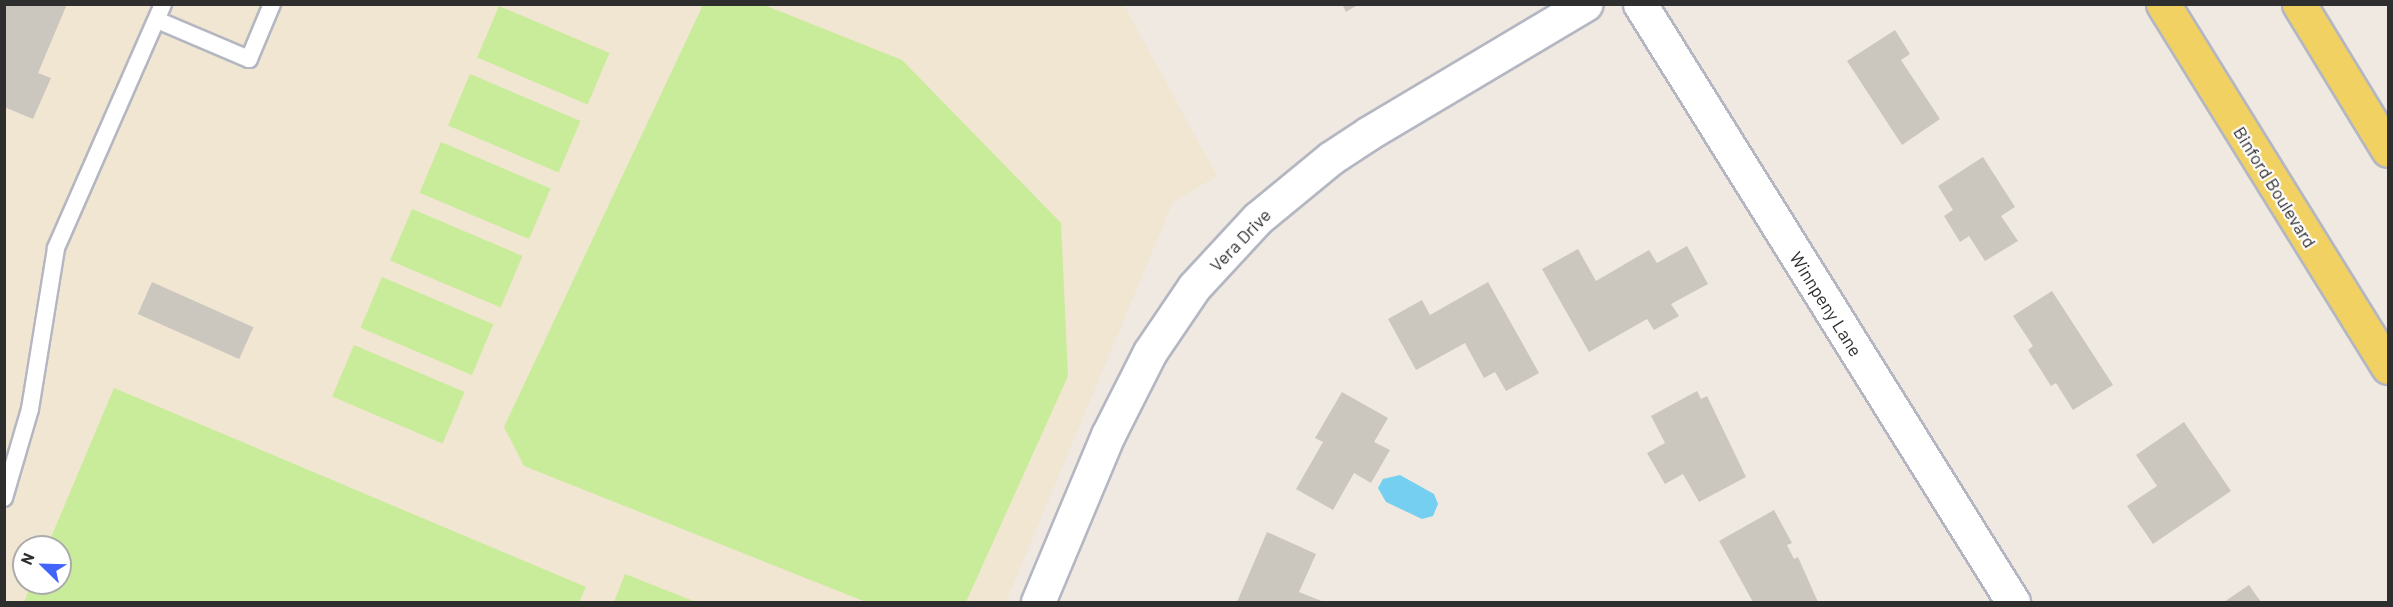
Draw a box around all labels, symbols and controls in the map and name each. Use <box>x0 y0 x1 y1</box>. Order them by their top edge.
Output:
street label: Binford Boulevard <box>2229 122 2321 252</box>
street label: Vera Drive <box>1205 204 1275 276</box>
street label: Winnpeny Lane <box>1785 248 1867 360</box>
north arrow <box>12 535 72 595</box>
text: N <box>16 550 38 567</box>

